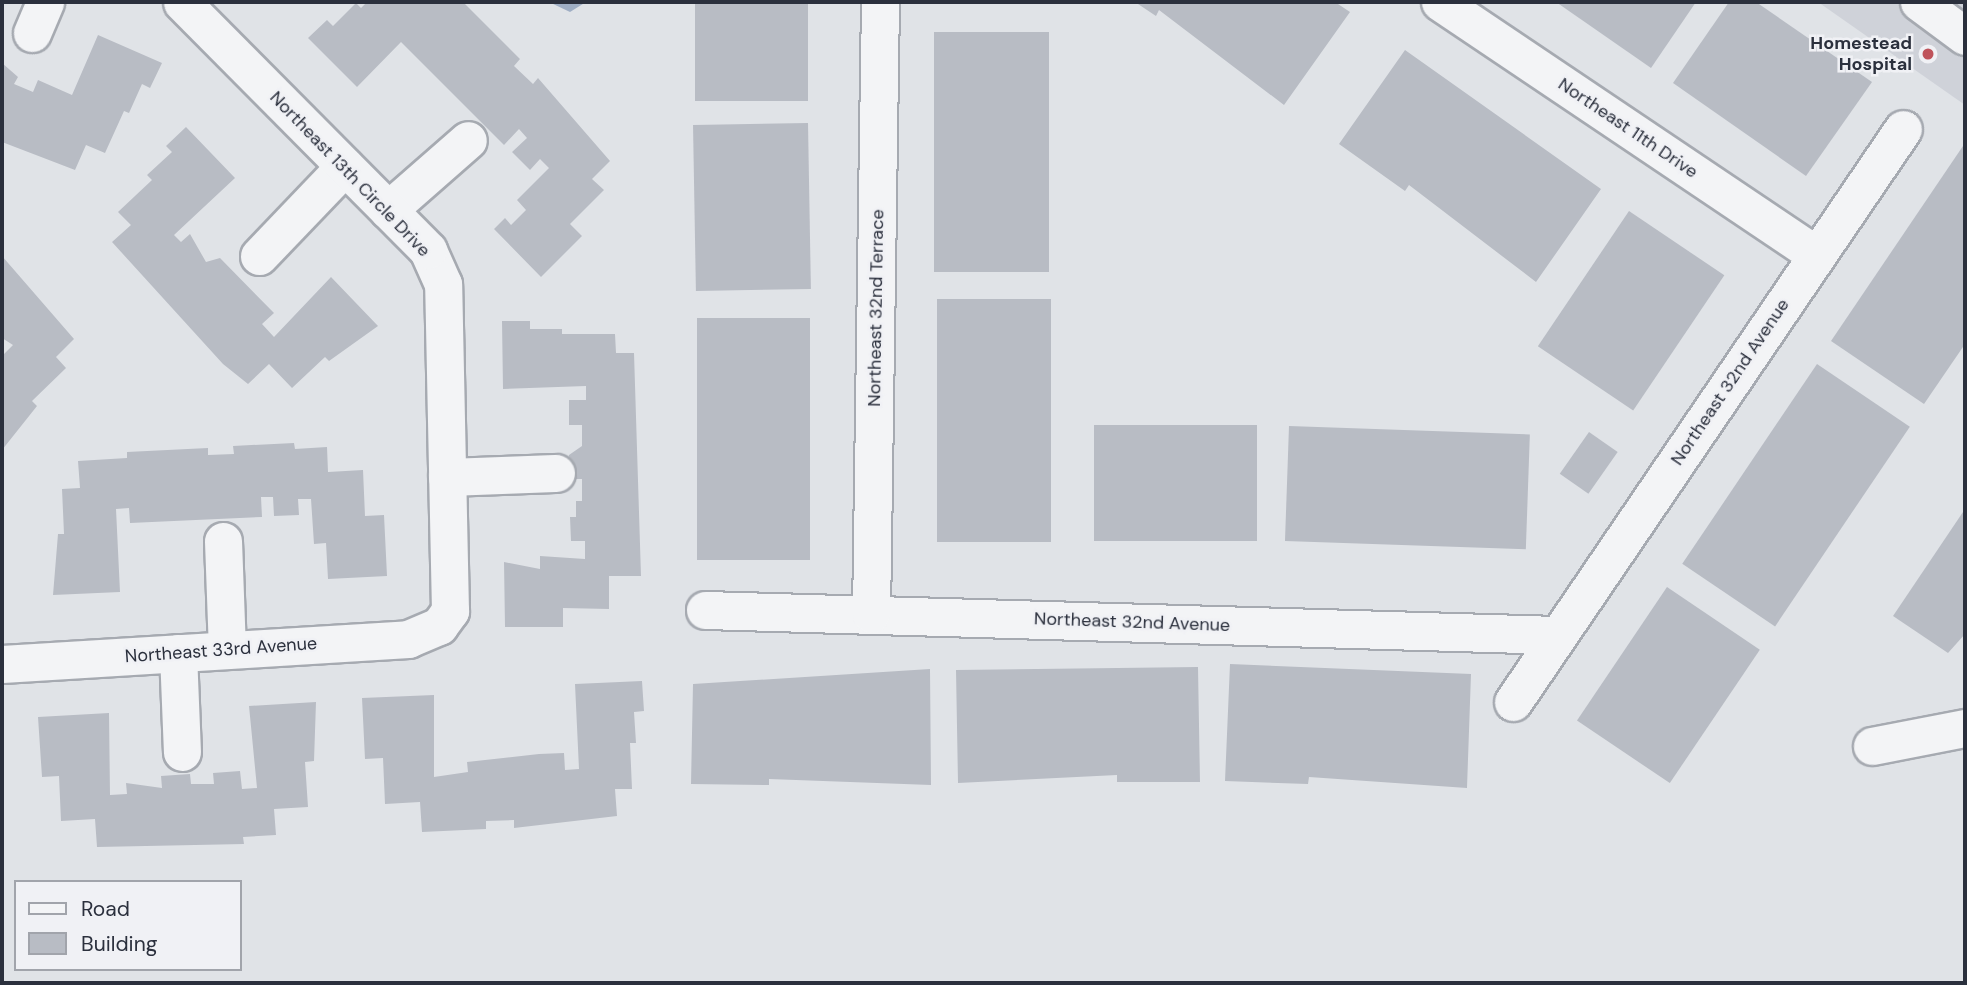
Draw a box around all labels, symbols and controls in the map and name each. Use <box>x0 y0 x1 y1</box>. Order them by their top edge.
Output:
place label: Homestead Hospital <box>1810 33 1912 76</box>
marker: Homestead Hospital <box>1918 44 1938 64</box>
street label: Northeast 11th Drive <box>1554 73 1702 183</box>
street label: Northeast 13th Circle Drive <box>265 87 435 261</box>
street label: Northeast 32nd Terrace <box>863 209 889 407</box>
street label: Northeast 32nd Avenue <box>1666 295 1794 469</box>
street label: Northeast 32nd Avenue <box>1034 608 1230 636</box>
street label: Northeast 33rd Avenue <box>124 633 318 667</box>
legend <box>14 880 242 971</box>
text: Road <box>81 895 130 923</box>
text: Building <box>81 930 157 958</box>

